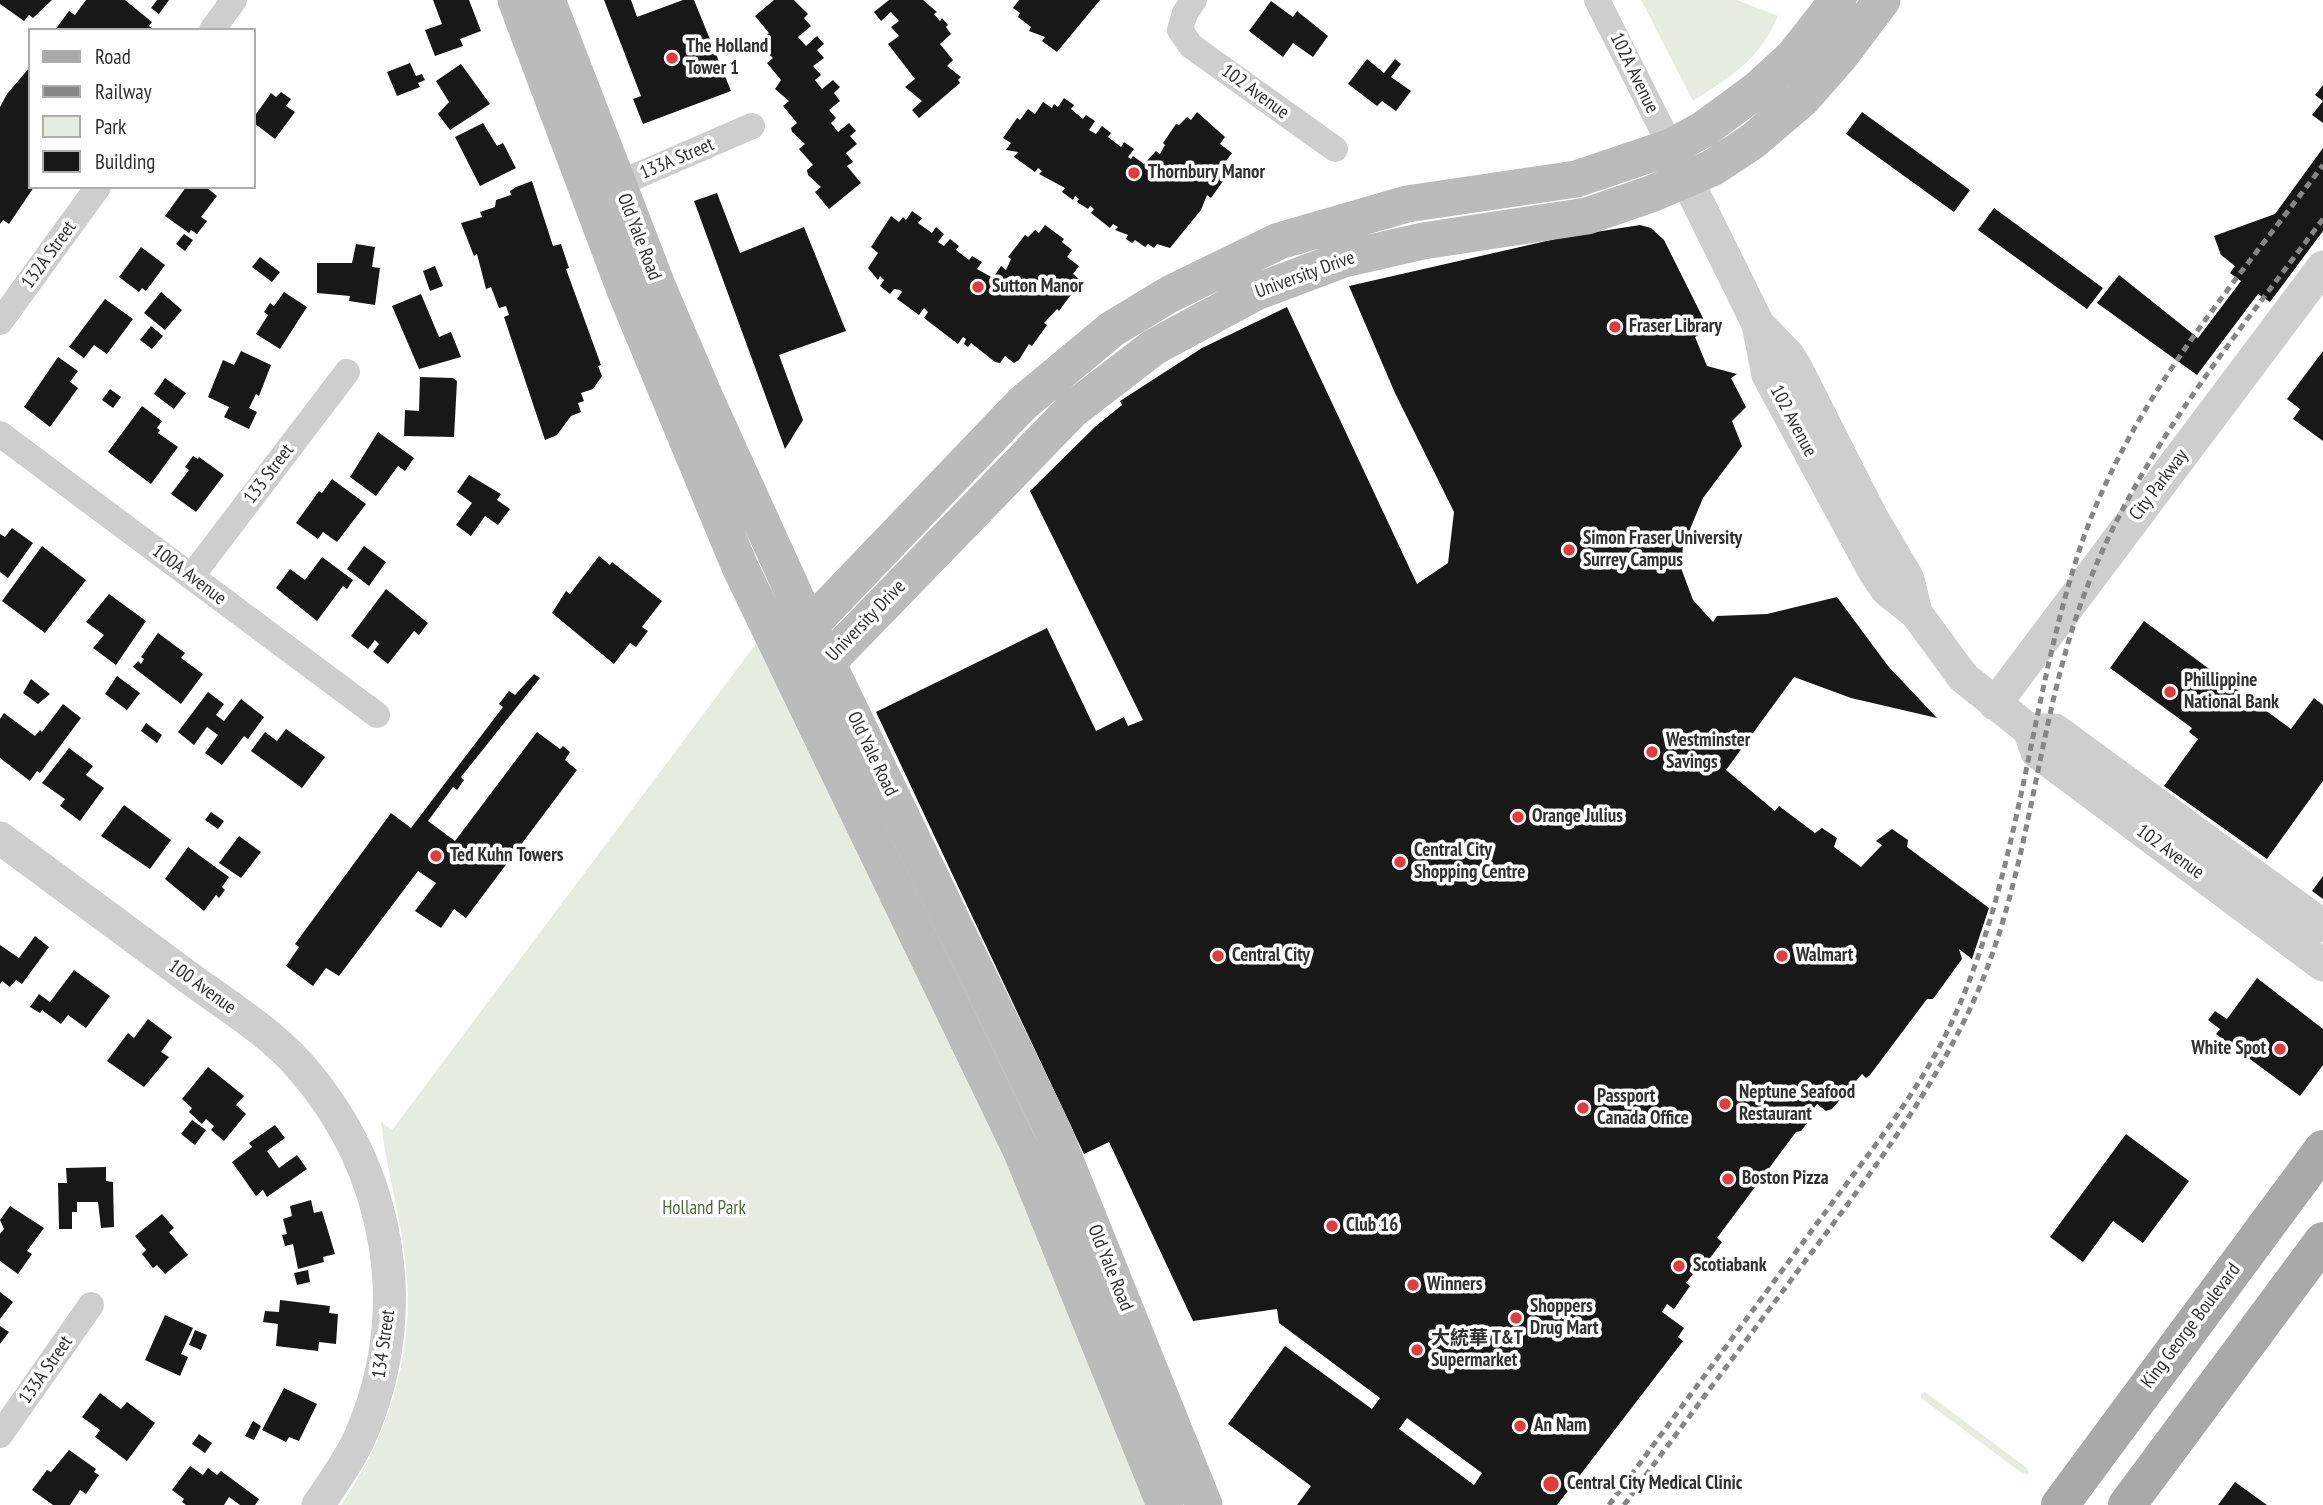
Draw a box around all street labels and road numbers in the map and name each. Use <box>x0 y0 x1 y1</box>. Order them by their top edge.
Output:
street label: 102A Avenue <box>1605 29 1663 117</box>
street label: 102 Avenue <box>1217 60 1293 124</box>
street label: 133A Street <box>637 133 717 185</box>
street label: Old Yale Road <box>612 190 666 284</box>
street label: 132A Street <box>17 217 81 293</box>
street label: University Drive <box>1252 246 1358 304</box>
street label: 102 Avenue <box>1765 381 1821 461</box>
street label: 133 Street <box>239 440 299 508</box>
street label: City Parkway <box>2125 445 2193 525</box>
street label: 100A Avenue <box>148 540 230 610</box>
street label: University Drive <box>822 576 910 666</box>
street label: Old Yale Road <box>842 708 902 800</box>
street label: 102 Avenue <box>2132 820 2208 884</box>
street label: 100 Avenue <box>164 955 240 1019</box>
street label: Old Yale Road <box>1082 1222 1138 1314</box>
street label: King George Boulevard <box>2137 1259 2245 1393</box>
street label: 134 Street <box>368 1308 400 1380</box>
street label: 133A Street <box>14 1332 78 1408</box>

